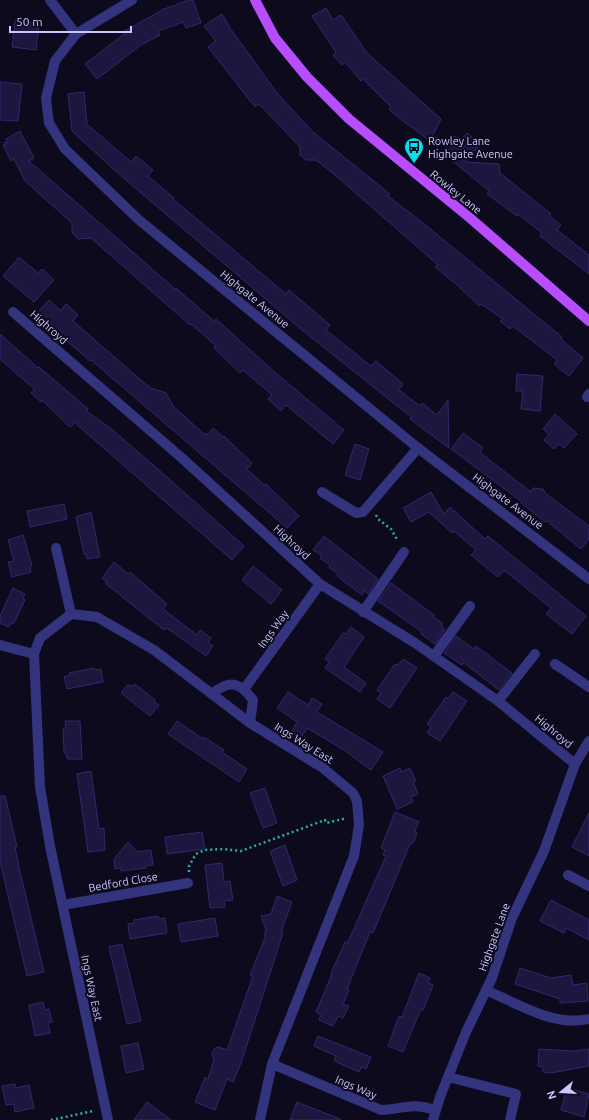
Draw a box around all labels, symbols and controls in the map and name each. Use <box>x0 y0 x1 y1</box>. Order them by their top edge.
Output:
scale bar <box>10 8 131 34</box>
text: 50 m <box>16 15 43 28</box>
place label: Rowley Lane Highgate Avenue <box>428 135 513 160</box>
bus stop icon: Rowley Lane Highgate Avenue <box>403 136 425 164</box>
street label: Rowley Lane <box>428 168 484 216</box>
street label: Highgate Avenue <box>218 268 292 330</box>
street label: Highroyd <box>28 308 70 346</box>
street label: Highgate Avenue <box>470 471 546 531</box>
street label: Highroyd <box>271 522 313 562</box>
street label: Ings Way <box>255 607 291 650</box>
street label: Highroyd <box>533 712 575 750</box>
street label: Ings Way East <box>272 720 336 766</box>
street label: Bedford Close <box>87 870 159 894</box>
street label: Highgate Lane <box>476 901 512 973</box>
street label: Ings Way East <box>79 954 105 1023</box>
north arrow <box>541 1072 581 1112</box>
street label: Ings Way <box>334 1073 379 1101</box>
text: N <box>545 1089 558 1101</box>

